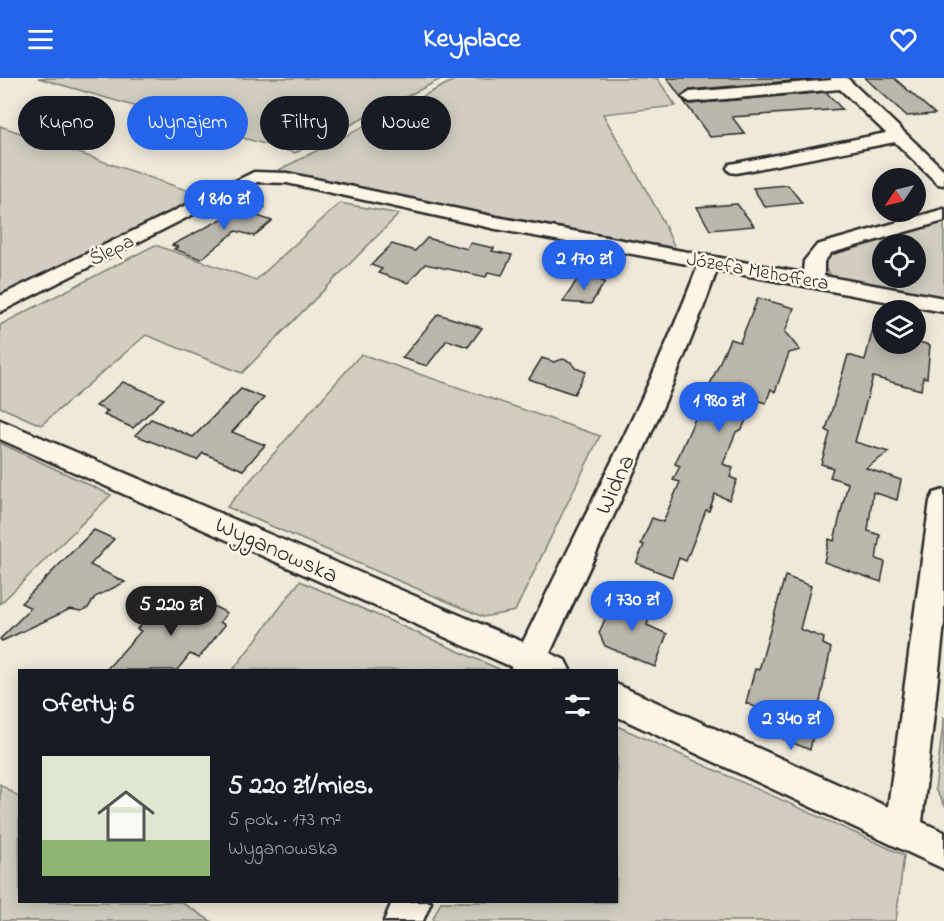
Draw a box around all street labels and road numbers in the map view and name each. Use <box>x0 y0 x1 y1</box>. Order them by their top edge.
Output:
street label: Ślepa <box>85 228 140 275</box>
street label: Józefa Mehoffera <box>684 246 831 299</box>
street label: Widna <box>587 449 645 521</box>
street label: Wyganowska <box>208 509 343 595</box>

